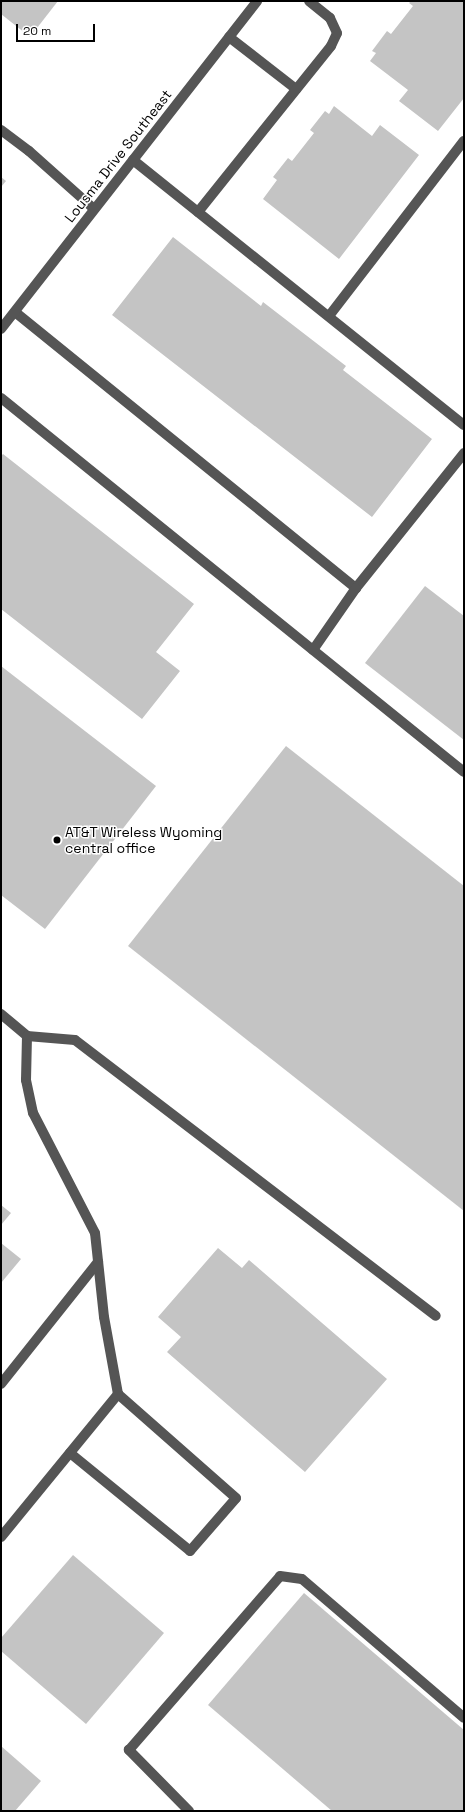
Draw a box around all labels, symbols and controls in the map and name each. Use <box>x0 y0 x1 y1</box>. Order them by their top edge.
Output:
scale bar <box>18 16 97 42</box>
text: 20 m <box>23 23 51 39</box>
street label: Lousma Drive Southeast <box>61 86 175 226</box>
place label: AT&T Wireless Wyoming central office <box>65 824 223 856</box>
marker: AT&T Wireless Wyoming central office <box>52 835 62 845</box>

